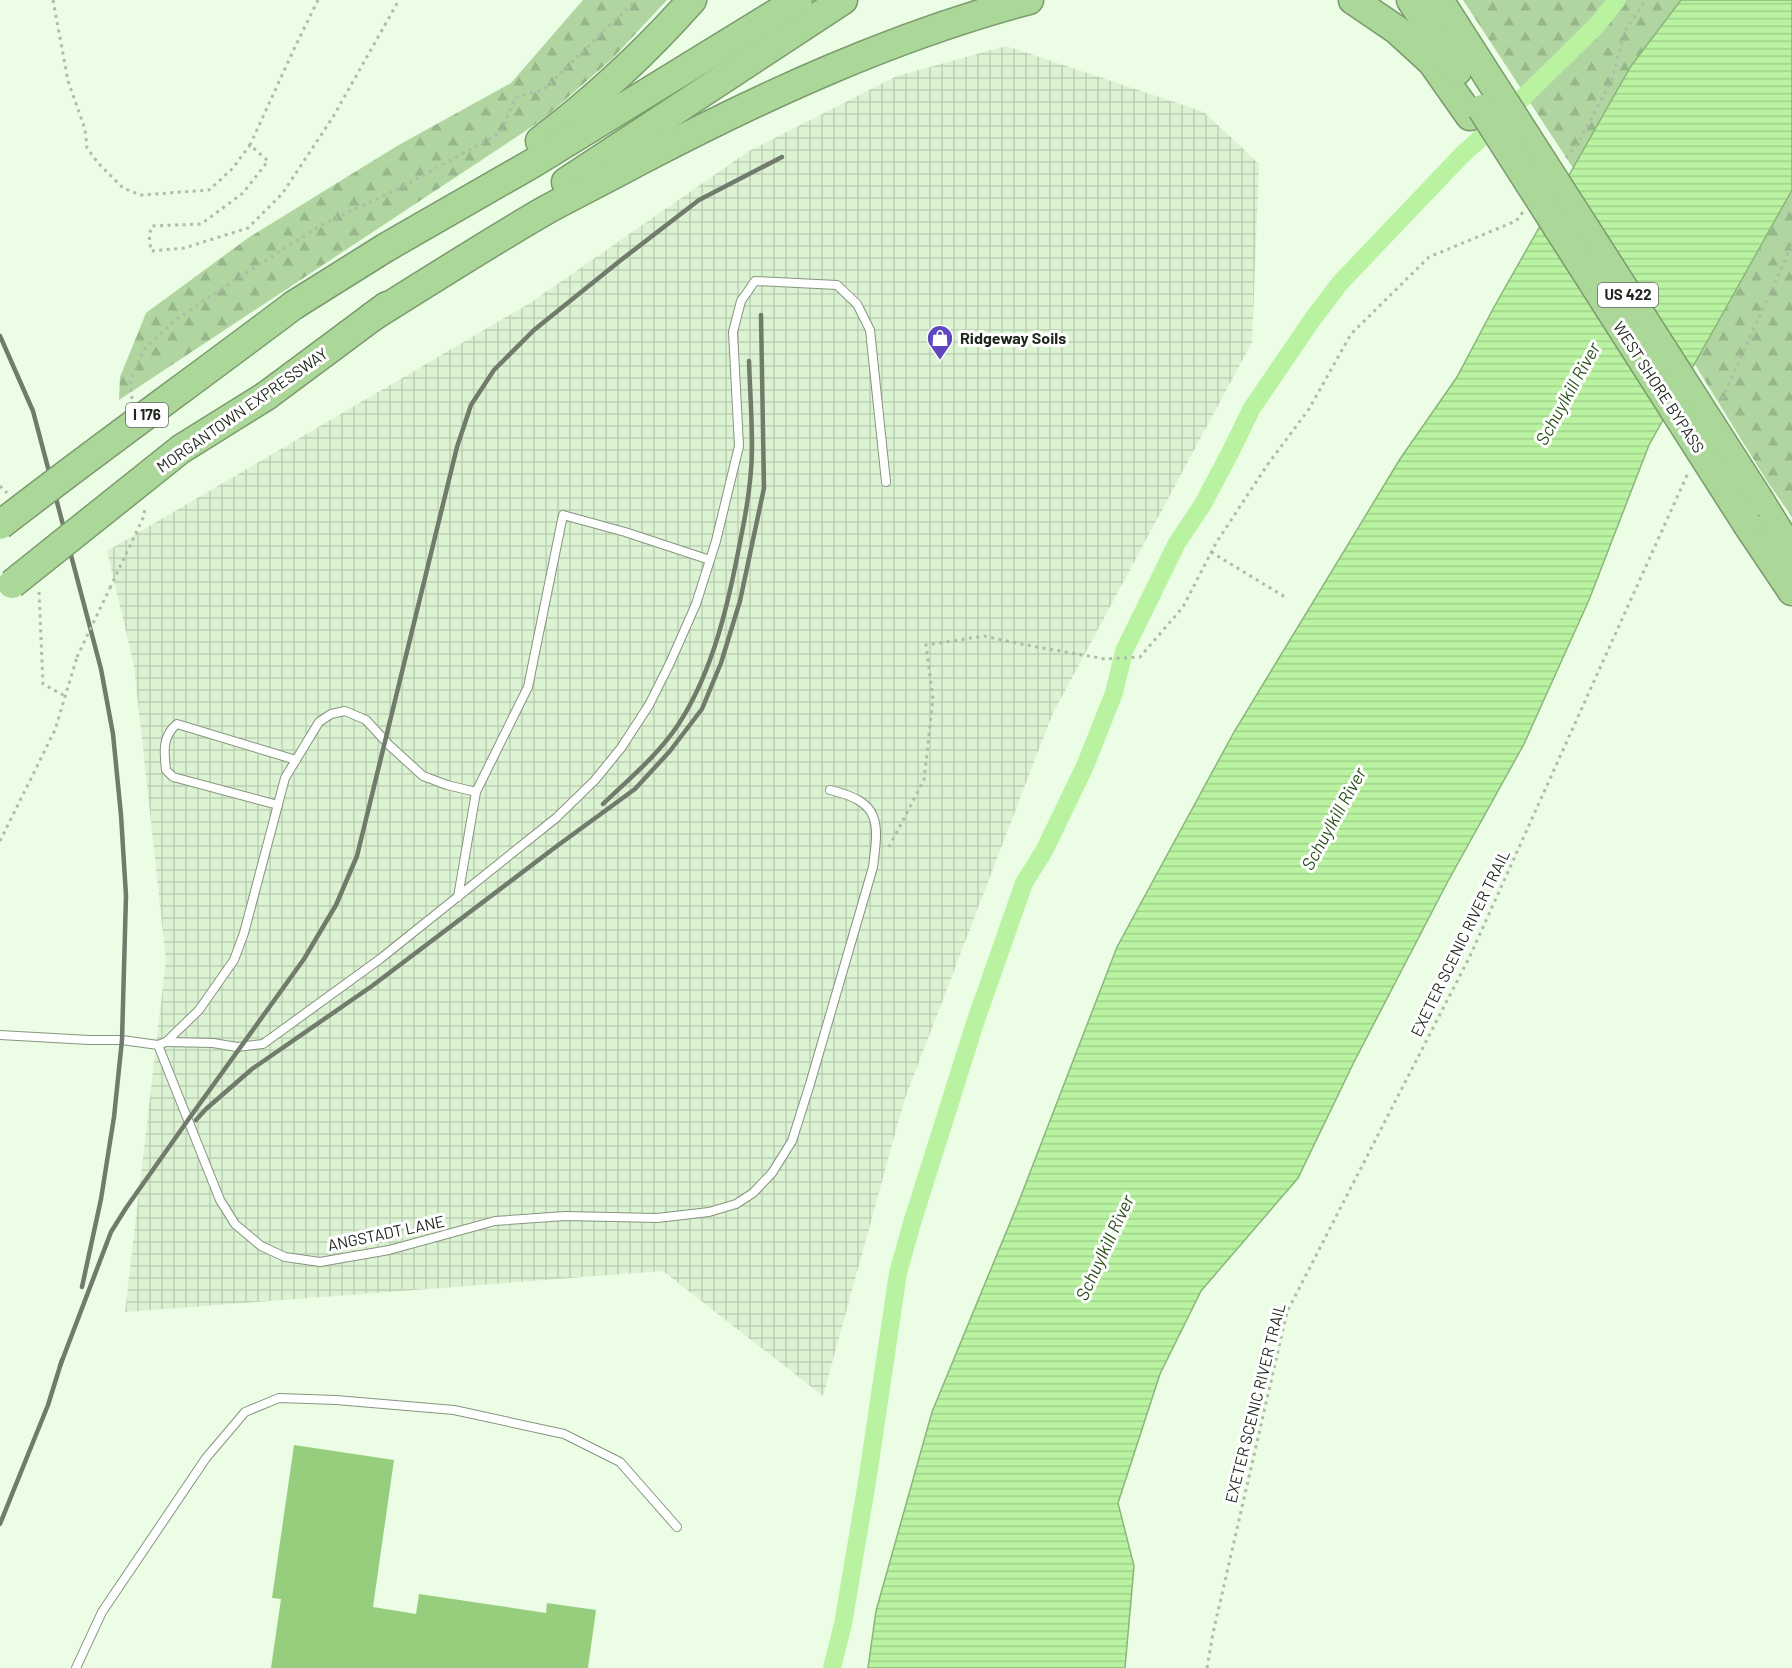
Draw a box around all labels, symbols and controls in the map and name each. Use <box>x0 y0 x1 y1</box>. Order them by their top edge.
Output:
road number: US 422 <box>1598 283 1658 307</box>
street label: WEST SHORE BYPASS <box>1610 317 1709 456</box>
shop icon: Ridgeway Soils <box>925 323 955 361</box>
place label: Ridgeway Soils <box>960 328 1066 347</box>
water label: Schuylkill River <box>1530 338 1605 449</box>
street label: MORGANTOWN EXPRESSWAY <box>153 343 331 476</box>
road number: I 176 <box>126 403 168 427</box>
water label: Schuylkill River <box>1296 763 1371 874</box>
street label: EXETER SCENIC RIVER TRAIL <box>1406 846 1513 1039</box>
water label: Schuylkill River <box>1070 1191 1138 1304</box>
street label: ANGSTADT LANE <box>326 1211 446 1254</box>
street label: EXETER SCENIC RIVER TRAIL <box>1220 1301 1289 1505</box>

